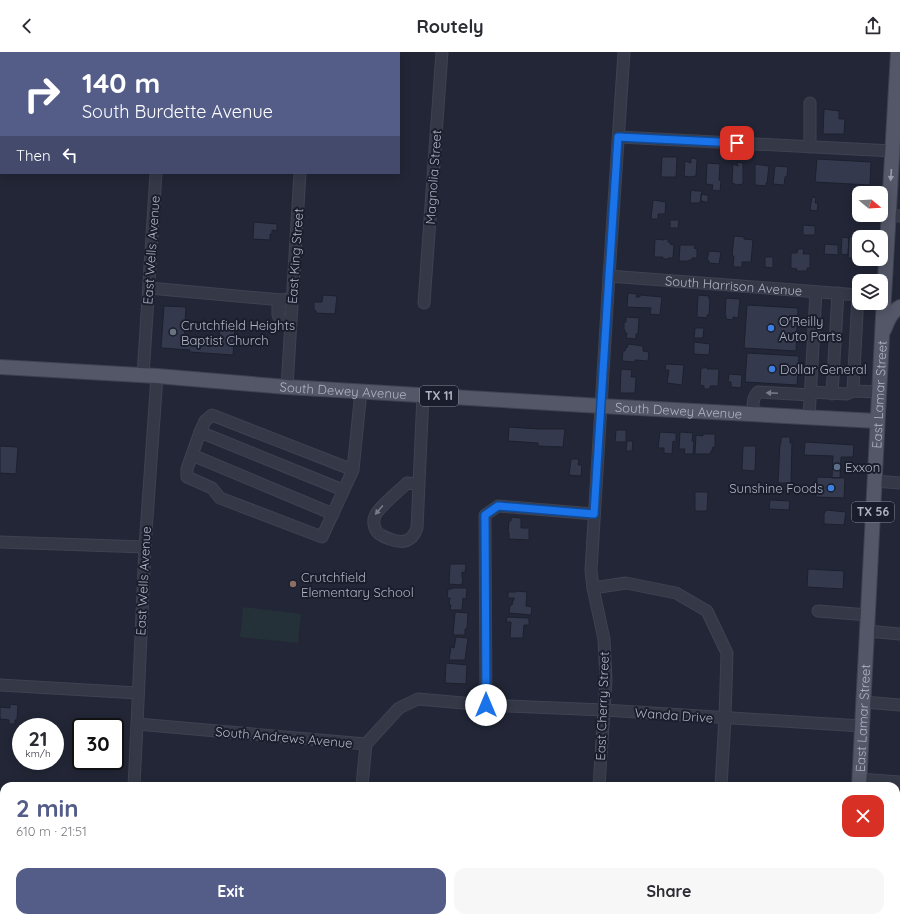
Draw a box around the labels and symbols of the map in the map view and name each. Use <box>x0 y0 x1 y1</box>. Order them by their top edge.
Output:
pin <box>720 126 754 160</box>
street label: Magnolia Street <box>422 129 444 225</box>
one-way arrow <box>888 169 895 181</box>
north arrow <box>852 186 888 222</box>
street label: East Wells Avenue <box>139 195 163 305</box>
street label: East King Street <box>284 208 306 304</box>
street label: South Harrison Avenue <box>664 272 803 299</box>
place label: O'Reilly Auto Parts <box>779 313 842 344</box>
place label: Crutchfield Heights Baptist Church <box>181 317 295 348</box>
marker: O'Reilly Auto Parts <box>766 323 776 333</box>
marker: Crutchfield Heights Baptist Church <box>168 327 178 337</box>
street label: East Lamar Street <box>868 340 890 449</box>
place label: Dollar General <box>780 361 867 377</box>
marker: Dollar General <box>767 364 777 374</box>
street label: South Dewey Avenue <box>279 378 407 402</box>
road number: TX 11 <box>420 386 458 406</box>
one-way arrow <box>766 389 778 396</box>
street label: South Dewey Avenue <box>615 399 743 422</box>
place label: Exxon <box>845 459 880 475</box>
marker: Exxon <box>832 462 842 472</box>
place label: Sunshine Foods <box>729 480 823 496</box>
marker: Sunshine Foods <box>826 483 836 493</box>
road number: TX 56 <box>852 502 894 522</box>
one-way arrow <box>375 505 384 515</box>
street label: East Wells Avenue <box>132 526 154 636</box>
place label: Crutchfield Elementary School <box>301 569 414 600</box>
marker: Crutchfield Elementary School <box>288 579 298 589</box>
street label: East Cherry Street <box>592 651 612 761</box>
street label: East Lamar Street <box>852 664 873 772</box>
position arrow <box>465 684 507 726</box>
street label: Wanda Drive <box>634 704 714 726</box>
speed limit sign: 30 <box>72 718 124 770</box>
street label: South Andrews Avenue <box>215 723 353 751</box>

